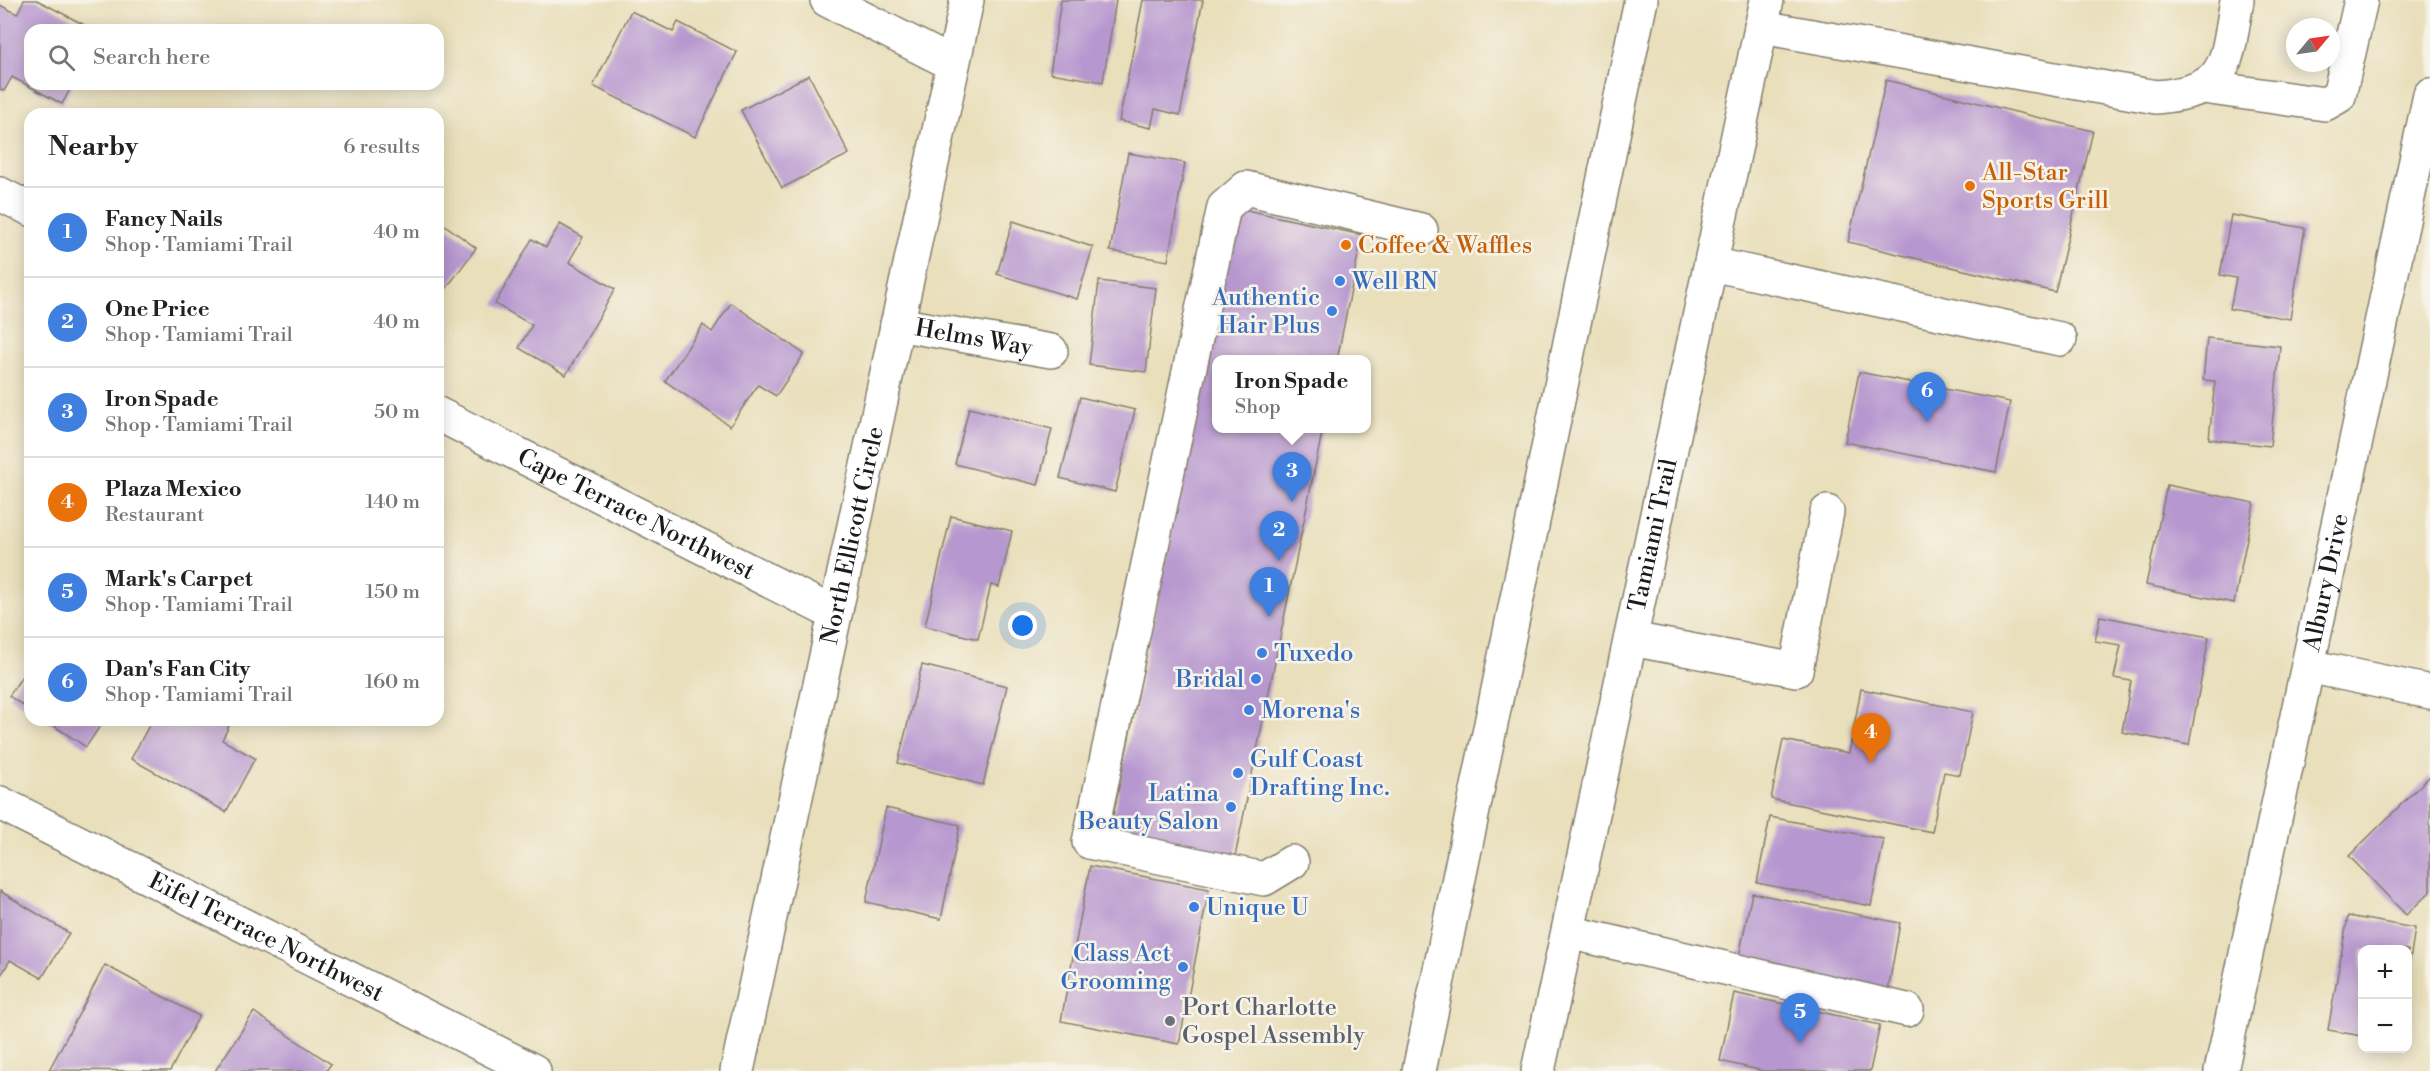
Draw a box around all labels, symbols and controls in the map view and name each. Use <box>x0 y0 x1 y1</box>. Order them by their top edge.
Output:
north arrow <box>2286 18 2340 72</box>
search box <box>24 24 444 90</box>
icon: search <box>45 41 78 74</box>
text: Search here <box>93 44 210 71</box>
text: Nearby <box>48 131 138 163</box>
text: 6 results <box>343 135 420 160</box>
place label: All-Star Sports Grill <box>1981 158 2109 216</box>
marker: All-Star Sports Grill <box>1963 179 1977 193</box>
text: Fancy Nails <box>105 206 223 233</box>
text: 1 <box>63 220 72 245</box>
text: 40 m <box>373 220 420 245</box>
place label: Coffee & Waffles <box>1358 231 1532 261</box>
text: Shop · Tamiami Trail <box>105 233 293 258</box>
marker: Coffee & Waffles <box>1339 238 1353 252</box>
place label: Well RN <box>1351 267 1438 297</box>
marker: Well RN <box>1333 274 1347 288</box>
place label: Authentic Hair Plus <box>1211 283 1320 341</box>
text: One Price <box>105 296 209 323</box>
marker: Authentic Hair Plus <box>1325 304 1339 318</box>
text: 2 <box>61 310 74 335</box>
text: 40 m <box>373 310 420 335</box>
street label: Helms Way <box>913 313 1035 364</box>
text: Shop · Tamiami Trail <box>105 323 293 348</box>
popup <box>1212 355 1371 433</box>
text: Iron Spade <box>1235 368 1348 395</box>
pin: 6 <box>1908 372 1946 422</box>
text: Iron Spade <box>105 386 219 413</box>
text: Shop <box>1235 395 1281 420</box>
text: 3 <box>61 400 74 425</box>
text: 50 m <box>374 400 420 425</box>
text: Shop · Tamiami Trail <box>105 413 293 438</box>
street label: North Ellicott Circle <box>815 424 891 647</box>
street label: Cape Terrace Northwest <box>512 442 760 587</box>
pin: 3 <box>1272 452 1312 502</box>
street label: Tamiami Trail <box>1623 456 1685 615</box>
text: Plaza Mexico <box>105 476 242 503</box>
text: 4 <box>61 490 74 515</box>
text: 140 m <box>365 490 420 515</box>
text: Restaurant <box>105 503 204 528</box>
street label: Albury Drive <box>2297 511 2356 655</box>
pin: 2 <box>1260 512 1298 561</box>
text: Mark's Carpet <box>105 566 253 593</box>
pin: 1 <box>1250 568 1288 617</box>
text: 5 <box>61 580 74 605</box>
text: 150 m <box>365 580 420 605</box>
text: Shop · Tamiami Trail <box>105 593 293 618</box>
your location <box>1008 611 1037 640</box>
place label: Tuxedo <box>1274 639 1354 669</box>
marker: Tuxedo <box>1255 646 1269 660</box>
text: Dan's Fan City <box>105 656 250 683</box>
place label: Bridal <box>1174 665 1244 695</box>
text: 6 <box>61 670 74 695</box>
text: 160 m <box>365 670 420 695</box>
marker: Bridal <box>1249 672 1263 686</box>
text: Shop · Tamiami Trail <box>105 683 293 708</box>
place label: Morena's <box>1261 696 1360 726</box>
marker: Morena's <box>1242 703 1256 717</box>
pin: 4 <box>1852 714 1890 763</box>
place label: Gulf Coast Drafting Inc. <box>1250 745 1390 803</box>
marker: Gulf Coast Drafting Inc. <box>1231 766 1245 780</box>
place label: Latina Beauty Salon <box>1077 779 1220 837</box>
marker: Latina Beauty Salon <box>1224 800 1238 814</box>
street label: Eifel Terrace Northwest <box>143 866 389 1009</box>
place label: Unique U <box>1206 893 1309 923</box>
marker: Unique U <box>1187 900 1201 914</box>
place label: Class Act Grooming <box>1061 939 1172 997</box>
map controls <box>2358 945 2412 1053</box>
button: + <box>2358 945 2412 999</box>
marker: Class Act Grooming <box>1176 960 1190 974</box>
place label: Port Charlotte Gospel Assembly <box>1182 993 1365 1051</box>
pin: 5 <box>1780 994 1820 1043</box>
button: − <box>2358 999 2412 1053</box>
marker: Port Charlotte Gospel Assembly <box>1163 1014 1177 1028</box>

